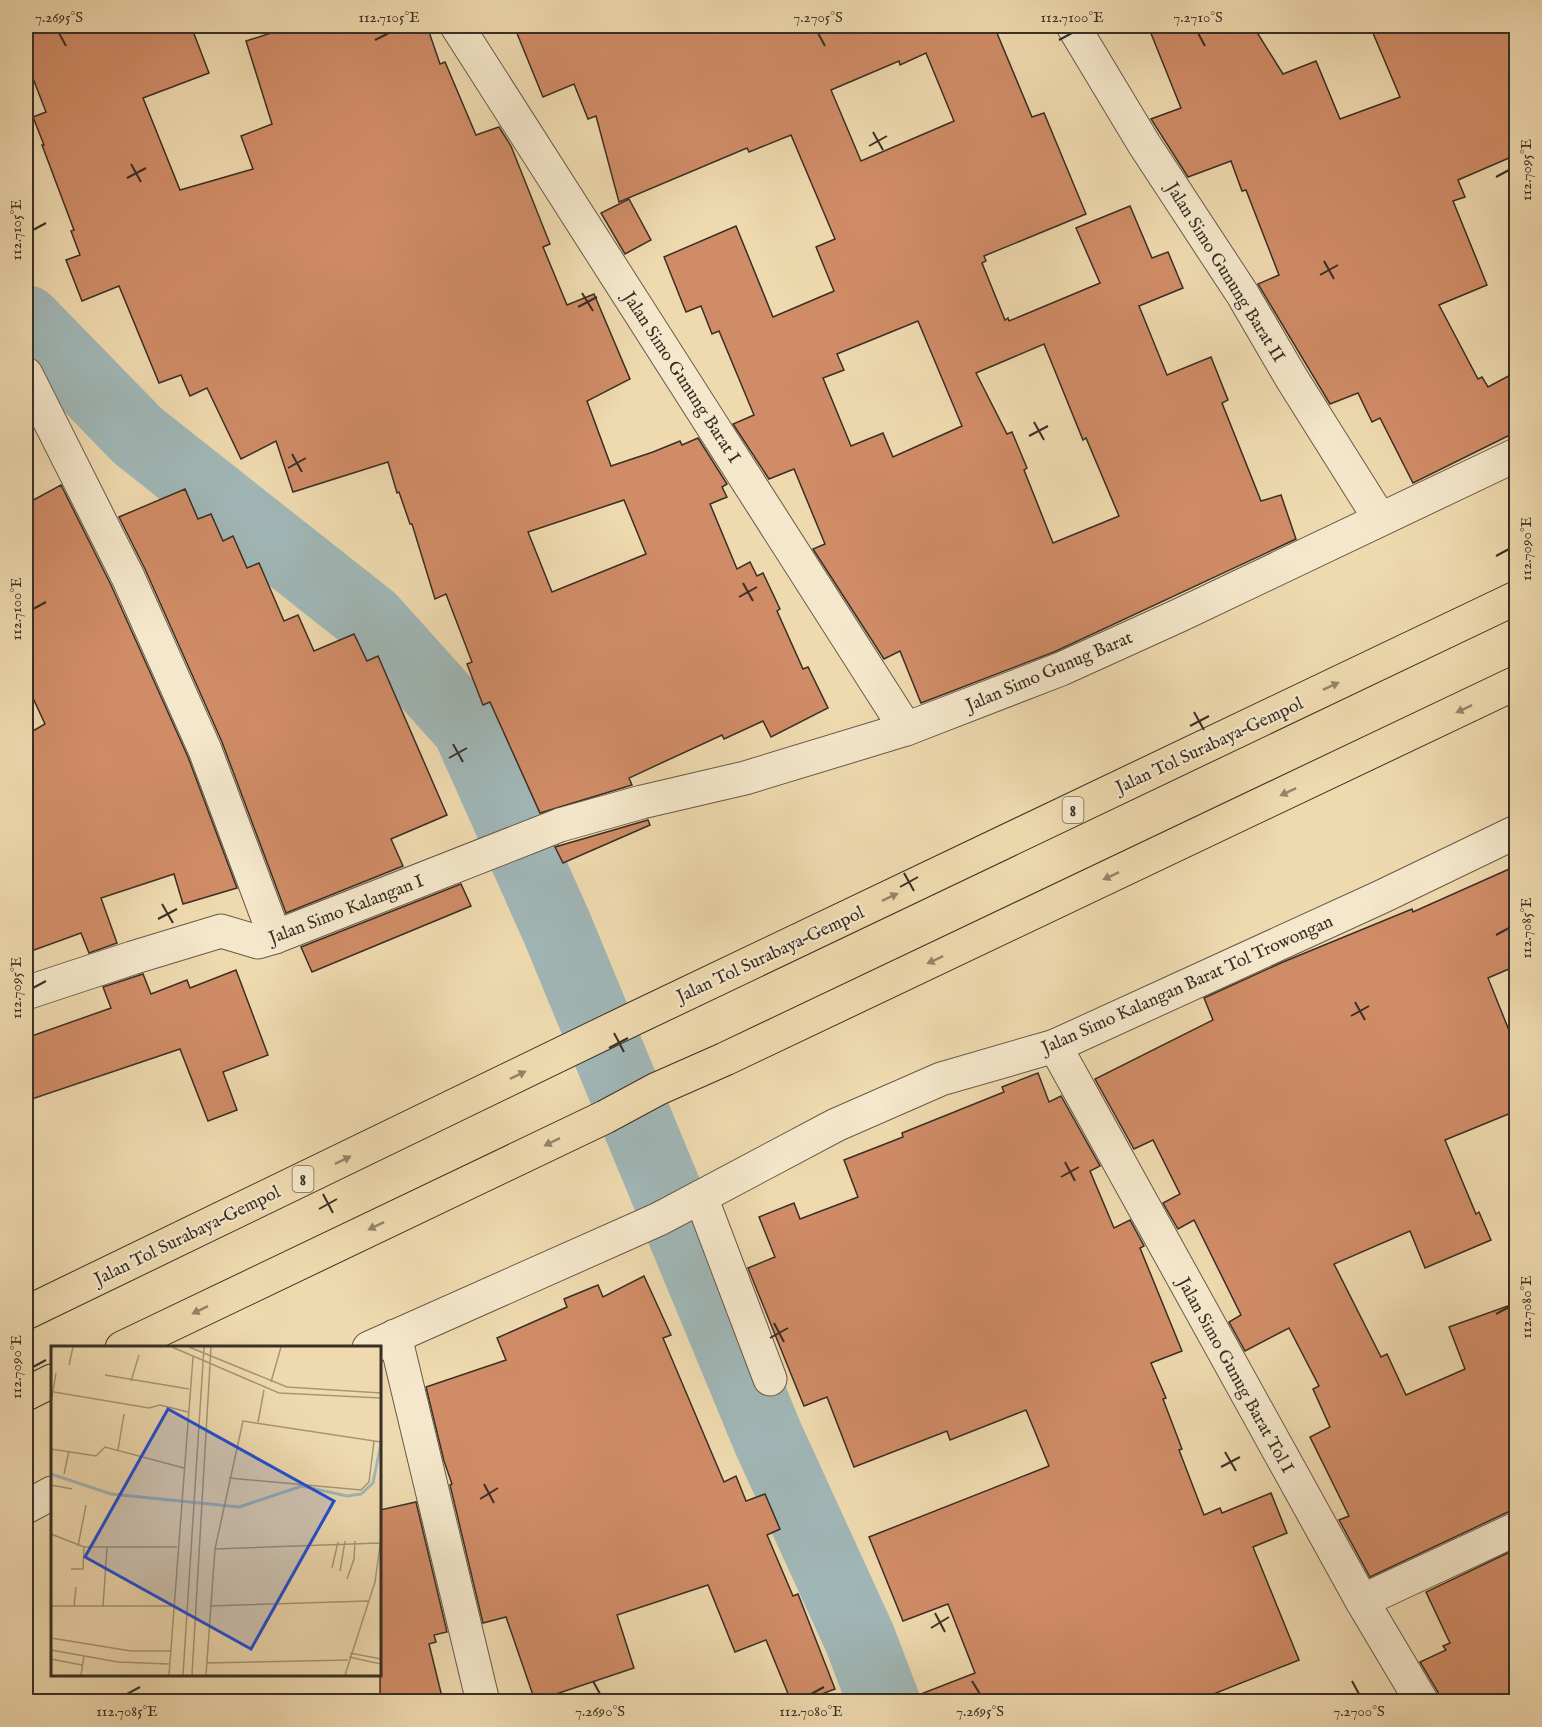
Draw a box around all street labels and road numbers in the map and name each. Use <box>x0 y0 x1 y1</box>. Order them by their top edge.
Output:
street label: Jalan Simo Gunung Barat II <box>1159 177 1290 367</box>
street label: Jalan Simo Gunung Barat I <box>616 286 745 468</box>
street label: Jalan Simo Gunug Barat <box>961 627 1136 719</box>
street label: Jalan Tol Surabaya–Gempol <box>1110 693 1307 801</box>
road number: 8 <box>1062 797 1084 823</box>
street label: Jalan Simo Kalangan I <box>264 870 428 951</box>
street label: Jalan Tol Surabaya–Gempol <box>671 902 868 1010</box>
street label: Jalan Simo Kalangan Barat Tol Trowongan <box>1036 910 1337 1061</box>
road number: 8 <box>292 1166 314 1192</box>
street label: Jalan Tol Surabaya–Gempol <box>89 1181 285 1292</box>
street label: Jalan Simo Gunug Barat Tol I <box>1170 1272 1298 1478</box>

